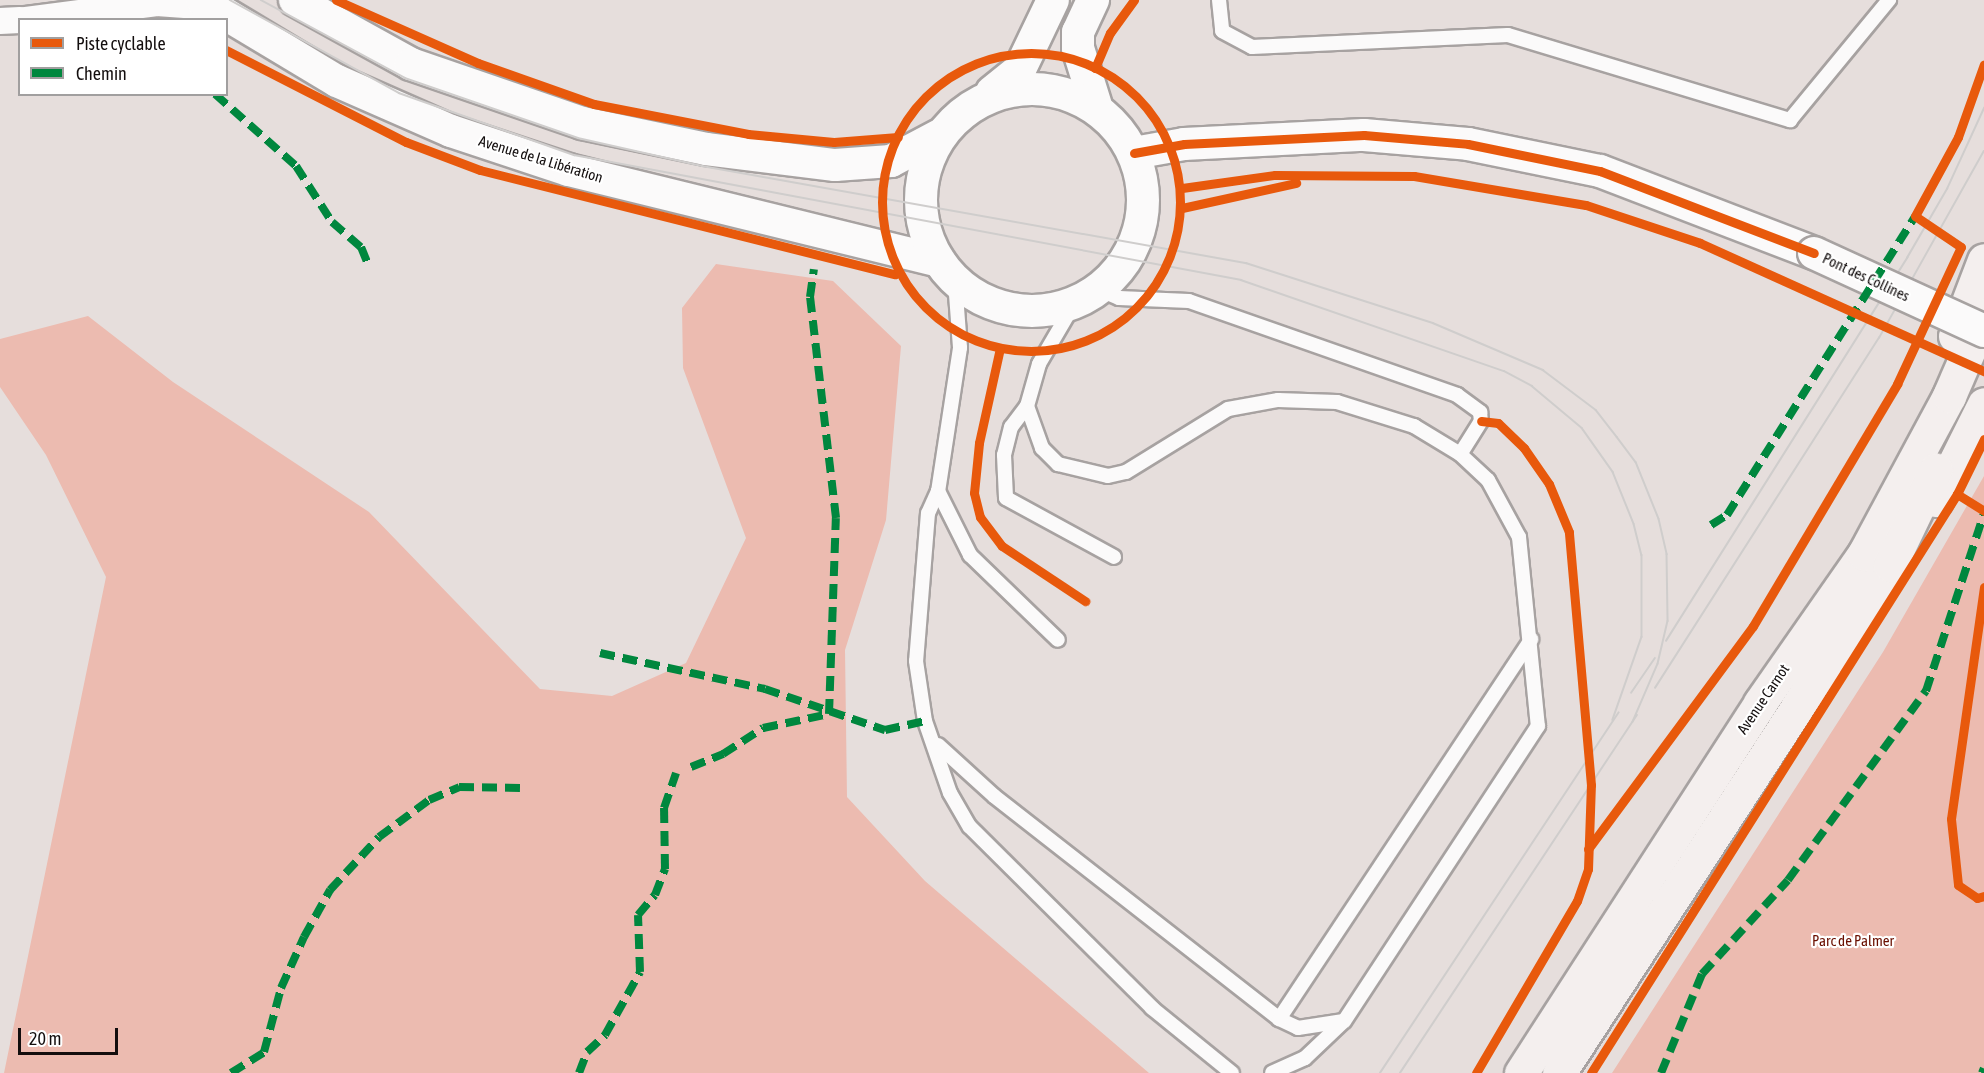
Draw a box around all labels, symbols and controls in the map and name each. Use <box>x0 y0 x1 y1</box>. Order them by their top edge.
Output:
legend <box>18 18 228 96</box>
text: Piste cyclable <box>76 33 166 54</box>
text: Chemin <box>76 63 127 84</box>
street label: Avenue de la Libération <box>477 132 605 186</box>
street label: Pont des Collines <box>1820 249 1912 305</box>
street label: Avenue Carnot <box>1733 661 1793 737</box>
park label: Parc de Palmer <box>1812 932 1894 950</box>
scale bar <box>21 1016 122 1054</box>
text: 20 m <box>29 1028 61 1049</box>

